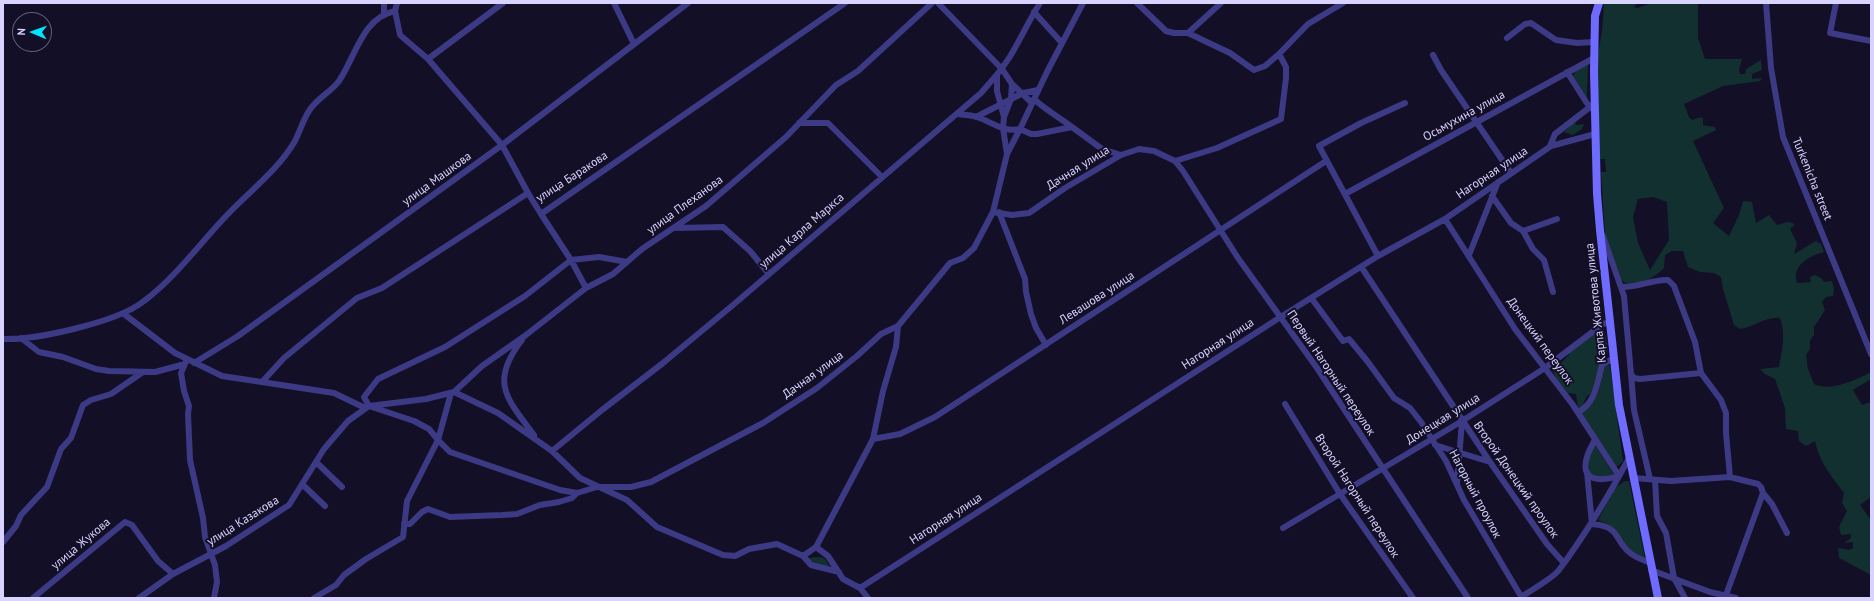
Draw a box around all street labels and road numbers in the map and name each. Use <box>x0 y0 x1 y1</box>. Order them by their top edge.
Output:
street label: Осьмухина улица <box>1421 88 1507 144</box>
street label: Turkenicha street <box>1789 136 1835 222</box>
street label: Дачная улица <box>1044 143 1112 193</box>
street label: Нагорная улица <box>1454 144 1530 202</box>
street label: улица Баракова <box>533 148 611 206</box>
street label: улица Машкова <box>400 149 474 209</box>
street label: улица Плеханова <box>644 173 726 237</box>
street label: улица Карла Маркса <box>757 190 847 272</box>
street label: Карпа Животова улица <box>1583 242 1609 364</box>
street label: Левашова улица <box>1057 268 1137 328</box>
street label: Донецкий переулок <box>1504 295 1576 387</box>
street label: Первый Нагорный переулок <box>1284 308 1378 438</box>
street label: Нагорная улица <box>1179 315 1257 373</box>
street label: Дачная улица <box>780 348 846 402</box>
street label: Донецкая улица <box>1403 391 1483 447</box>
street label: Второй Донецкий проулок <box>1470 419 1562 541</box>
street label: Второй Нагорный переулок <box>1312 431 1402 561</box>
street label: Нагорный проулок <box>1446 447 1504 541</box>
street label: Нагорная улица <box>907 490 985 548</box>
street label: улица Казакова <box>204 493 282 549</box>
street label: улица Жукова <box>48 515 114 573</box>

